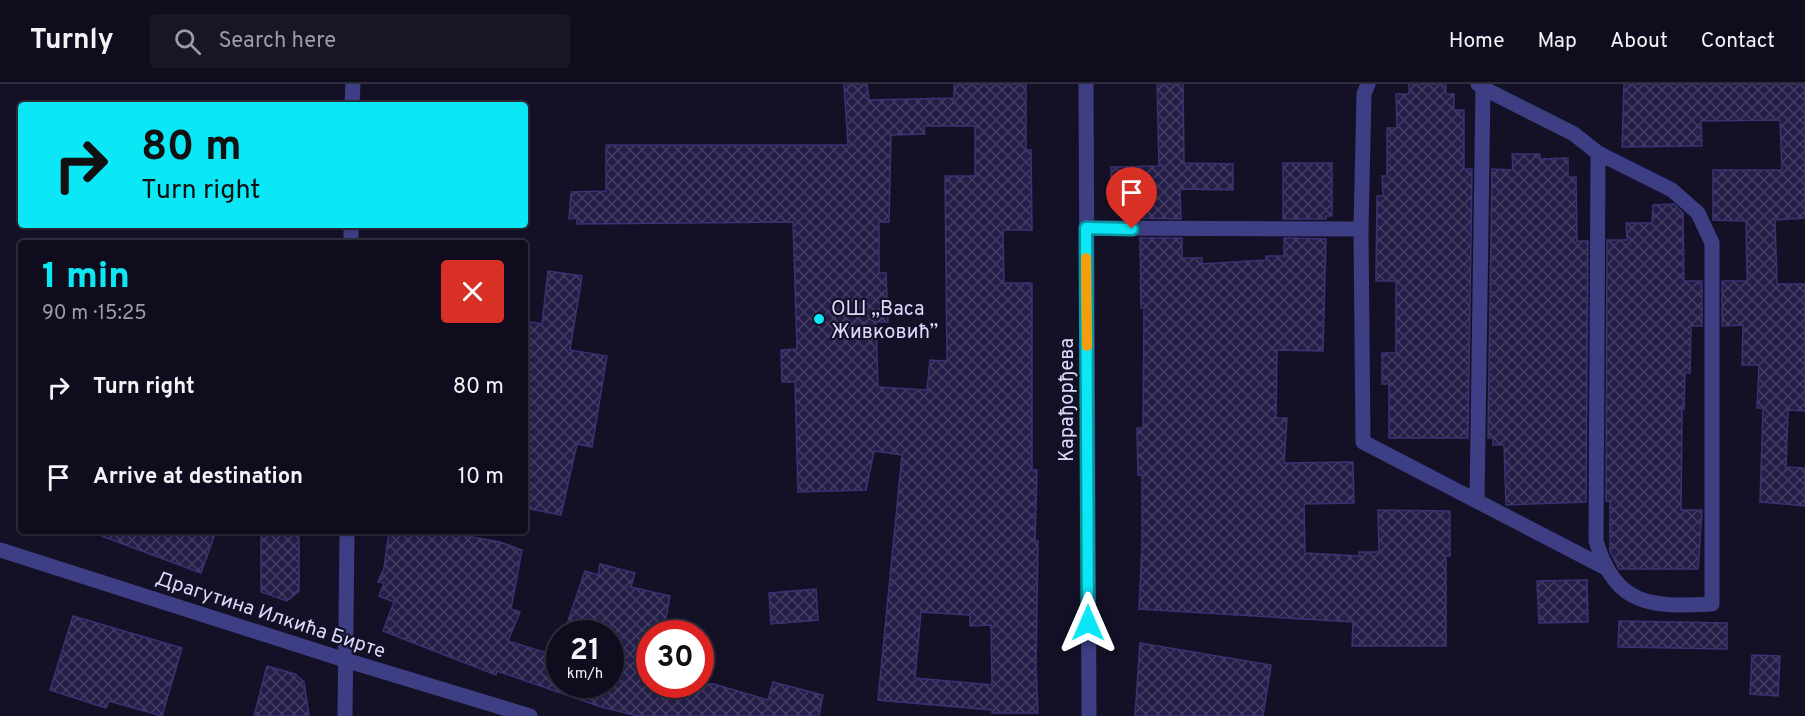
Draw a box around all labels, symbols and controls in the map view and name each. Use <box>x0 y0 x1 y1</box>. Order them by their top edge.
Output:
search box <box>150 14 570 68</box>
text: Turnly <box>30 23 114 59</box>
icon: search <box>171 25 204 58</box>
text: Search here <box>219 28 336 55</box>
text: Home <box>1449 28 1505 55</box>
text: Map <box>1538 28 1577 55</box>
text: About <box>1610 28 1668 55</box>
text: Contact <box>1701 28 1775 55</box>
text: 80 m <box>141 122 242 175</box>
icon: right <box>42 126 120 204</box>
pin <box>1106 167 1157 229</box>
text: Turn right <box>141 174 260 208</box>
icon: arrive <box>1115 176 1148 209</box>
text: 1 min <box>42 255 130 301</box>
button: close <box>441 260 504 323</box>
place label: ОШ „Васа Живковић” <box>831 297 938 346</box>
text: 90 m · 15:25 <box>42 301 147 327</box>
marker: ОШ „Васа Живковић” <box>812 312 826 326</box>
street label: Карађорђева <box>1055 338 1081 462</box>
icon: right <box>42 371 75 404</box>
text: Turn right <box>93 374 195 401</box>
text: 80 m <box>453 374 504 401</box>
icon: arrive <box>42 461 75 494</box>
text: Arrive at destination <box>93 464 303 491</box>
text: 10 m <box>458 464 504 491</box>
street label: Драгутина Илкића Бирте <box>152 566 389 665</box>
position arrow <box>1056 591 1120 655</box>
speed limit sign: 30 <box>636 620 714 698</box>
text: 21 <box>570 633 600 670</box>
text: km/h <box>567 665 603 684</box>

